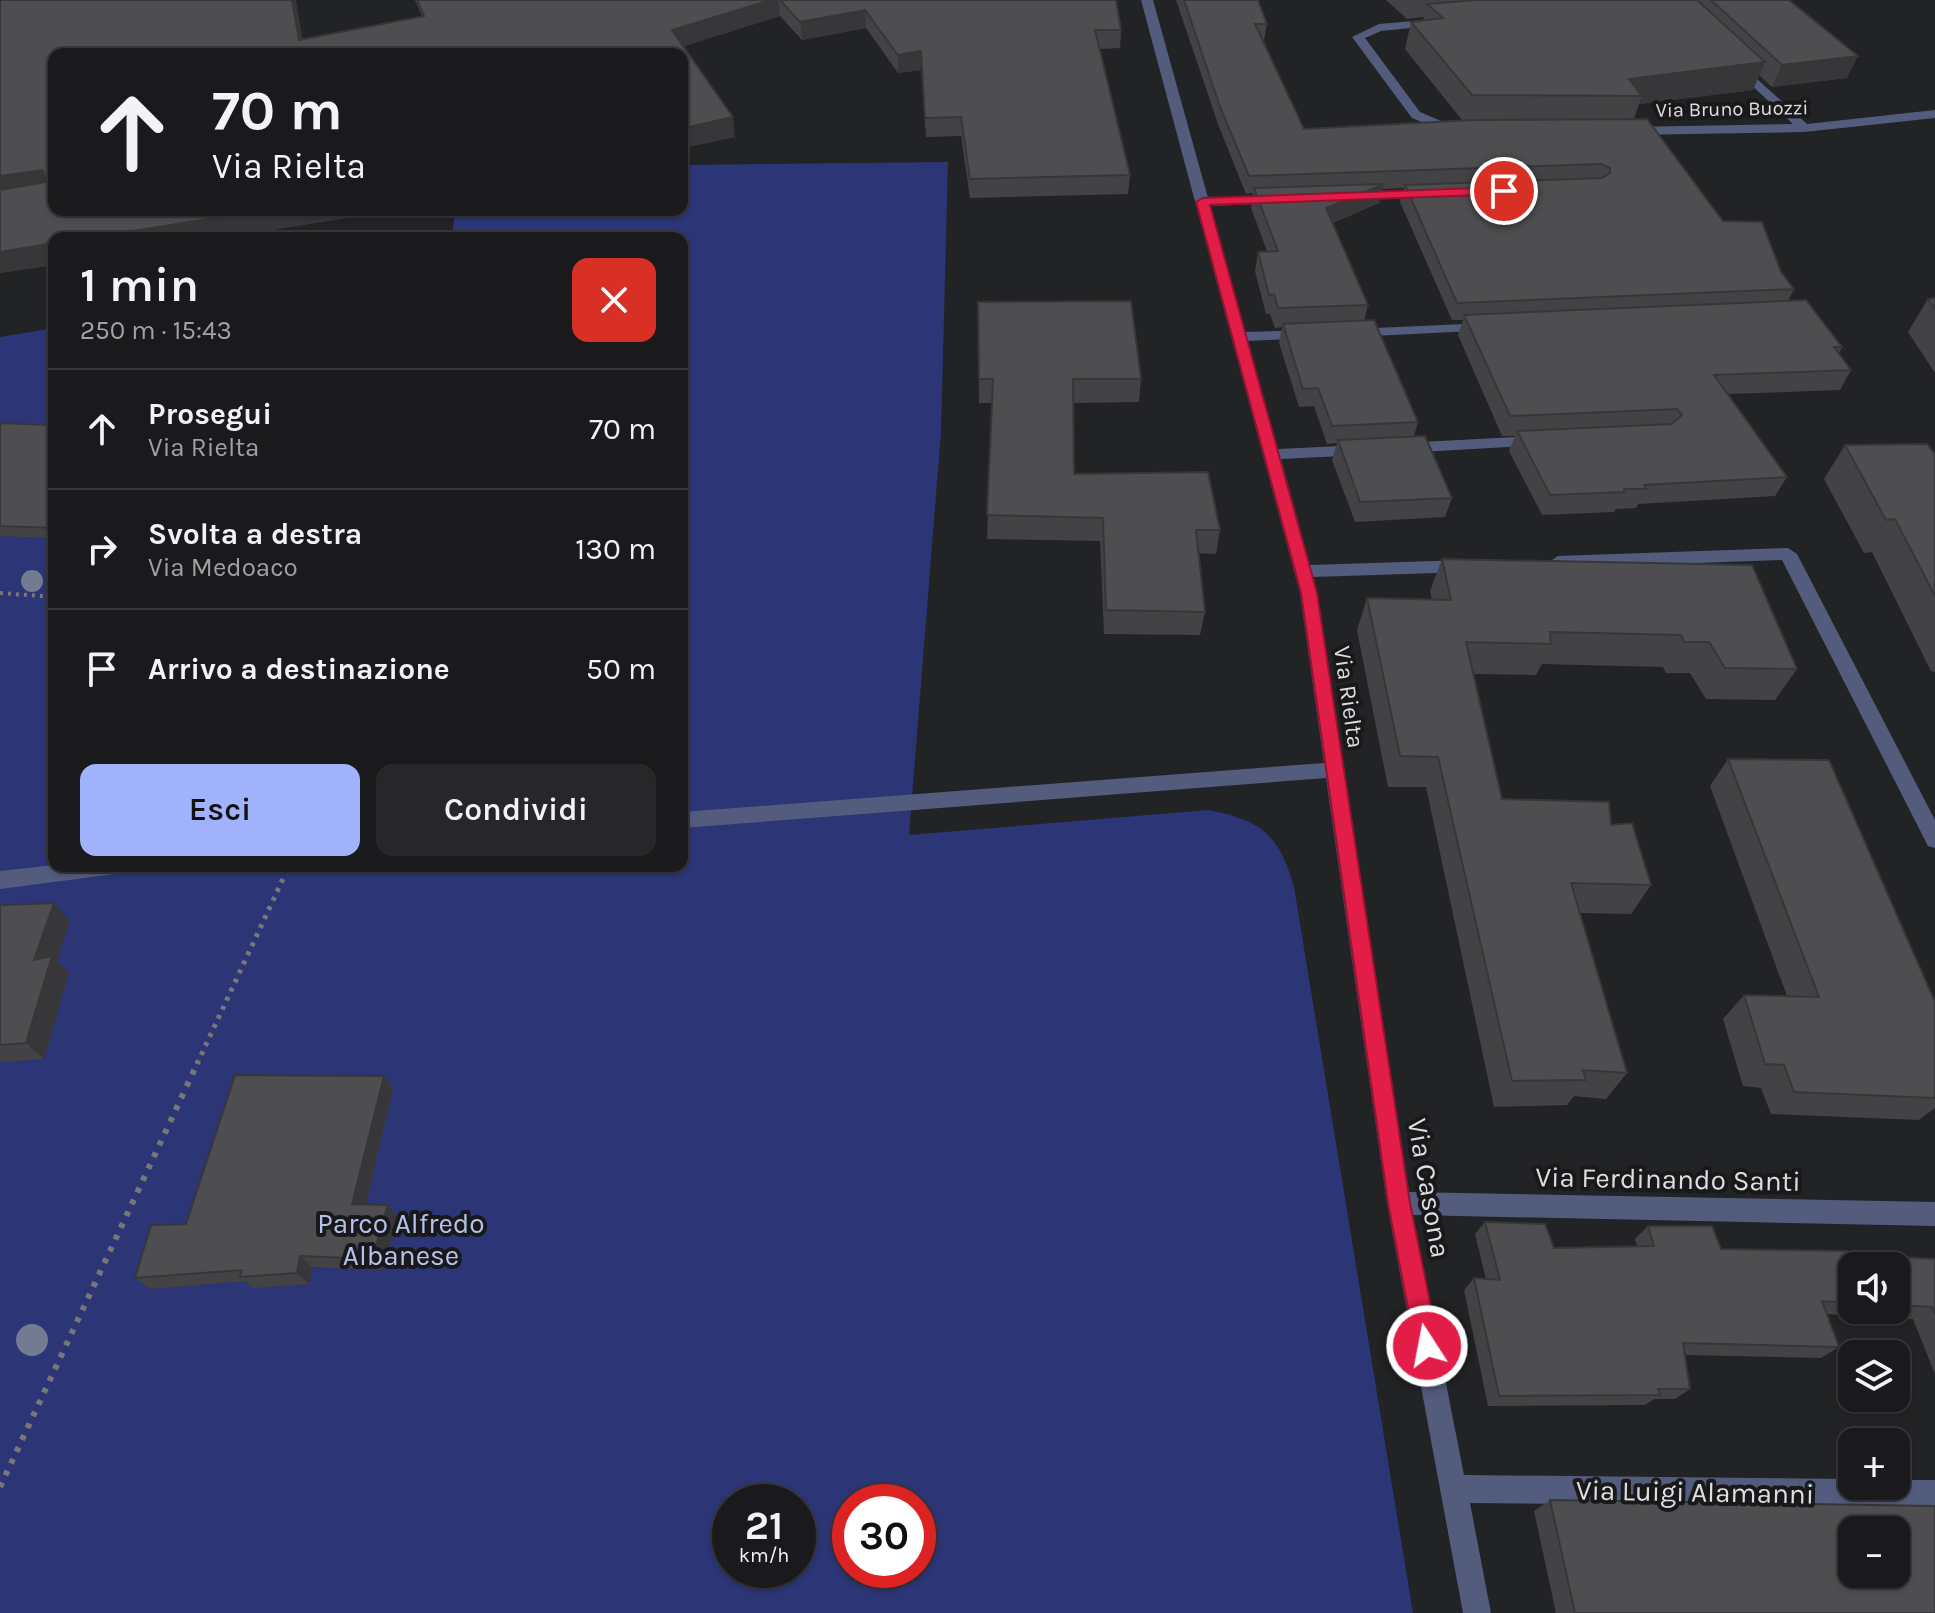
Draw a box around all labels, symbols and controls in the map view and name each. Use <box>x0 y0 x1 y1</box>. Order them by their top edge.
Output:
text: 70 m <box>212 78 343 143</box>
icon: ahead <box>80 80 184 184</box>
street label: Via Bruno Buozzi <box>1655 96 1809 122</box>
text: Via Rielta <box>212 145 366 187</box>
pin <box>1470 157 1538 225</box>
icon: arrive <box>1482 169 1526 213</box>
text: 1 min <box>80 257 199 313</box>
button: close <box>572 258 656 342</box>
text: 250 m · 15:43 <box>80 315 232 346</box>
text: Prosegui <box>148 396 272 432</box>
icon: ahead <box>80 407 124 451</box>
text: 70 m <box>589 411 656 447</box>
text: Via Rielta <box>148 432 259 463</box>
text: Svolta a destra <box>148 516 362 552</box>
icon: right <box>80 527 124 571</box>
text: 130 m <box>575 531 656 567</box>
text: Via Medoaco <box>148 552 298 583</box>
street label: Via Rielta <box>1328 644 1370 750</box>
icon: arrive <box>80 647 124 691</box>
text: Arrivo a destinazione <box>148 651 450 687</box>
text: 50 m <box>586 651 656 687</box>
button: Esci <box>80 764 360 856</box>
button: Condividi <box>376 764 656 856</box>
street label: Via Casona <box>1401 1116 1457 1260</box>
street label: Via Ferdinando Santi <box>1535 1160 1801 1198</box>
park label: Parco Alfredo Albanese <box>317 1207 485 1272</box>
map controls <box>1838 1252 1910 1588</box>
button: sound <box>1838 1252 1910 1324</box>
position arrow <box>1385 1304 1469 1388</box>
button: layers <box>1838 1340 1910 1412</box>
button: + <box>1838 1428 1910 1500</box>
street label: Via Luigi Alamanni <box>1576 1473 1814 1511</box>
speed limit sign: 30 <box>832 1484 936 1588</box>
text: 21 <box>745 1502 783 1549</box>
button: − <box>1838 1516 1910 1588</box>
text: km/h <box>739 1544 789 1567</box>

